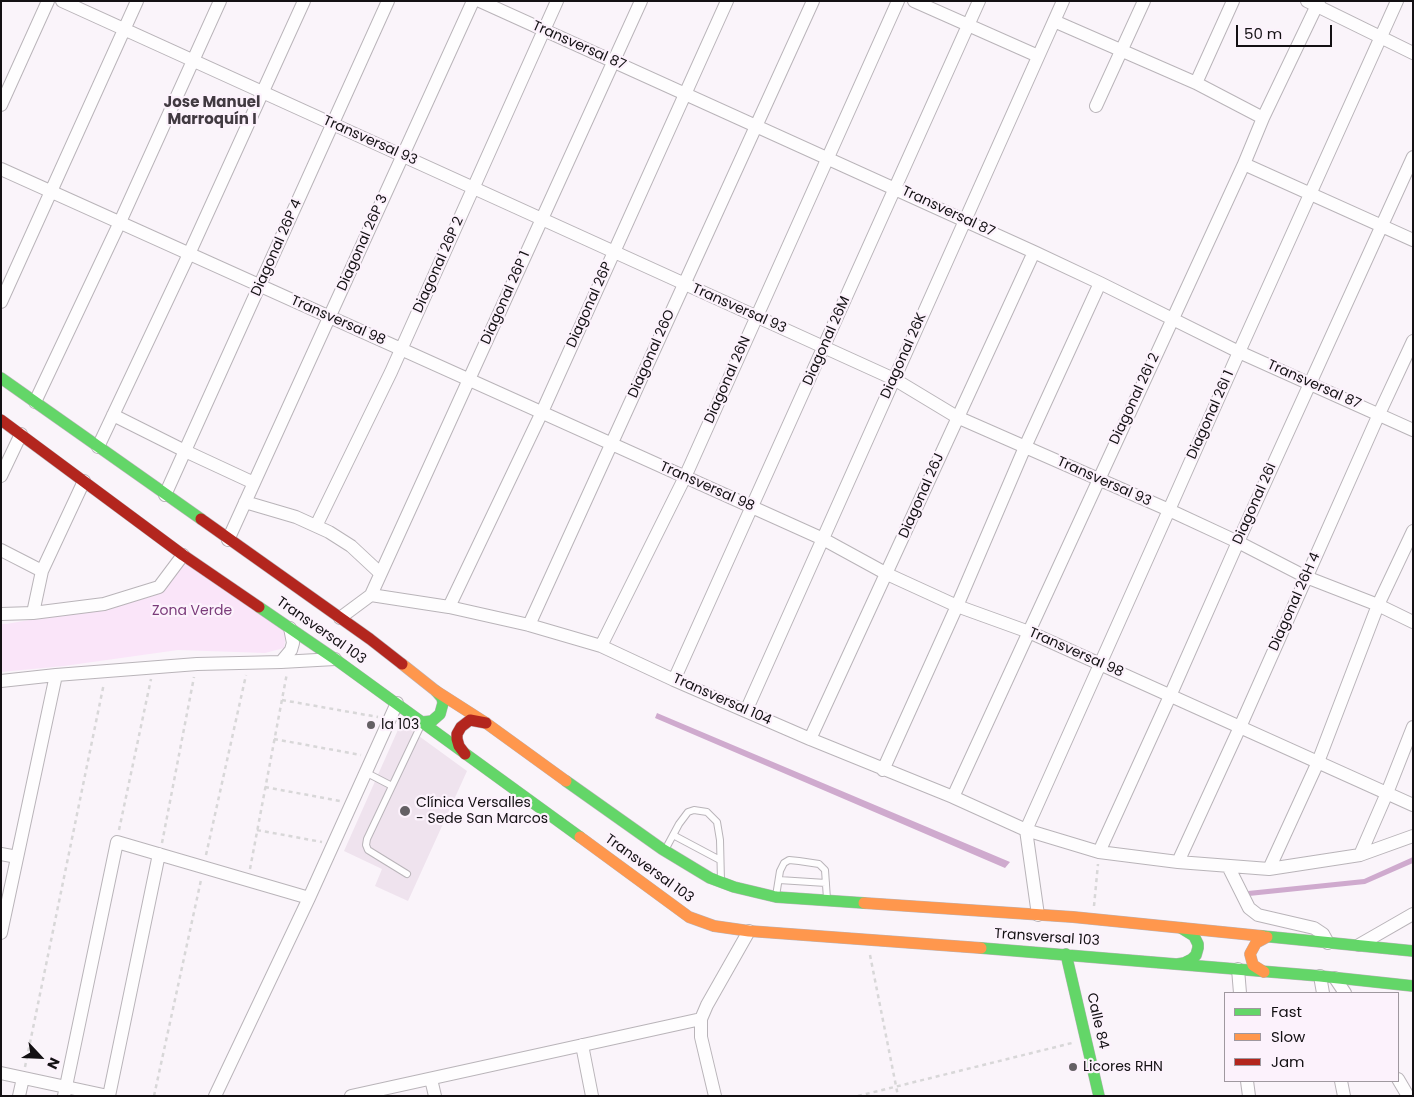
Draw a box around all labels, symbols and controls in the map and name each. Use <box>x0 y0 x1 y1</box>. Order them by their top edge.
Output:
scale bar <box>1239 15 1335 47</box>
street label: Transversal 87 <box>530 18 628 74</box>
text: 50 m <box>1244 23 1282 44</box>
district label: Jose Manuel Marroquín I <box>164 94 260 129</box>
street label: Transversal 93 <box>320 113 420 169</box>
street label: Transversal 87 <box>899 183 997 241</box>
street label: Diagonal 26P 3 <box>334 192 392 294</box>
street label: Diagonal 26P 4 <box>248 197 306 299</box>
street label: Diagonal 26P 2 <box>410 214 468 316</box>
street label: Diagonal 26P 1 <box>478 249 534 347</box>
street label: Diagonal 26P <box>564 260 616 350</box>
street label: Transversal 93 <box>689 281 789 337</box>
street label: Transversal 98 <box>288 293 388 349</box>
street label: Diagonal 26M <box>800 294 854 388</box>
street label: Diagonal 26O <box>625 307 679 401</box>
street label: Diagonal 26K <box>878 310 930 402</box>
street label: Diagonal 26N <box>701 334 755 426</box>
street label: Diagonal 26I 2 <box>1106 351 1164 447</box>
street label: Transversal 87 <box>1265 357 1363 413</box>
street label: Diagonal 26I 1 <box>1184 368 1238 462</box>
street label: Diagonal 26J <box>896 451 948 541</box>
street label: Transversal 93 <box>1054 454 1154 510</box>
street label: Transversal 98 <box>657 459 757 515</box>
street label: Diagonal 26I <box>1230 461 1280 547</box>
street label: Diagonal 26H 4 <box>1266 550 1324 654</box>
street label: Transversal 103 <box>273 594 369 668</box>
park label: Zona Verde <box>152 603 232 619</box>
street label: Transversal 98 <box>1026 625 1126 681</box>
street label: Transversal 104 <box>670 671 774 729</box>
place label: la 103 <box>381 717 419 733</box>
marker: la 103 <box>365 719 377 731</box>
place label: Clínica Versalles - Sede San Marcos <box>416 795 548 828</box>
marker: Clínica Versalles - Sede San Marcos <box>398 804 412 818</box>
street label: Transversal 103 <box>601 831 697 907</box>
street label: Transversal 103 <box>994 926 1100 950</box>
street label: Calle 84 <box>1082 991 1112 1051</box>
legend <box>1224 992 1399 1082</box>
text: Fast <box>1271 1001 1302 1022</box>
text: Slow <box>1271 1026 1305 1047</box>
north arrow <box>15 1032 65 1082</box>
text: Jam <box>1271 1051 1305 1072</box>
text: N <box>42 1054 65 1072</box>
place label: Licores RHN <box>1083 1059 1163 1075</box>
marker: Licores RHN <box>1067 1061 1079 1073</box>

